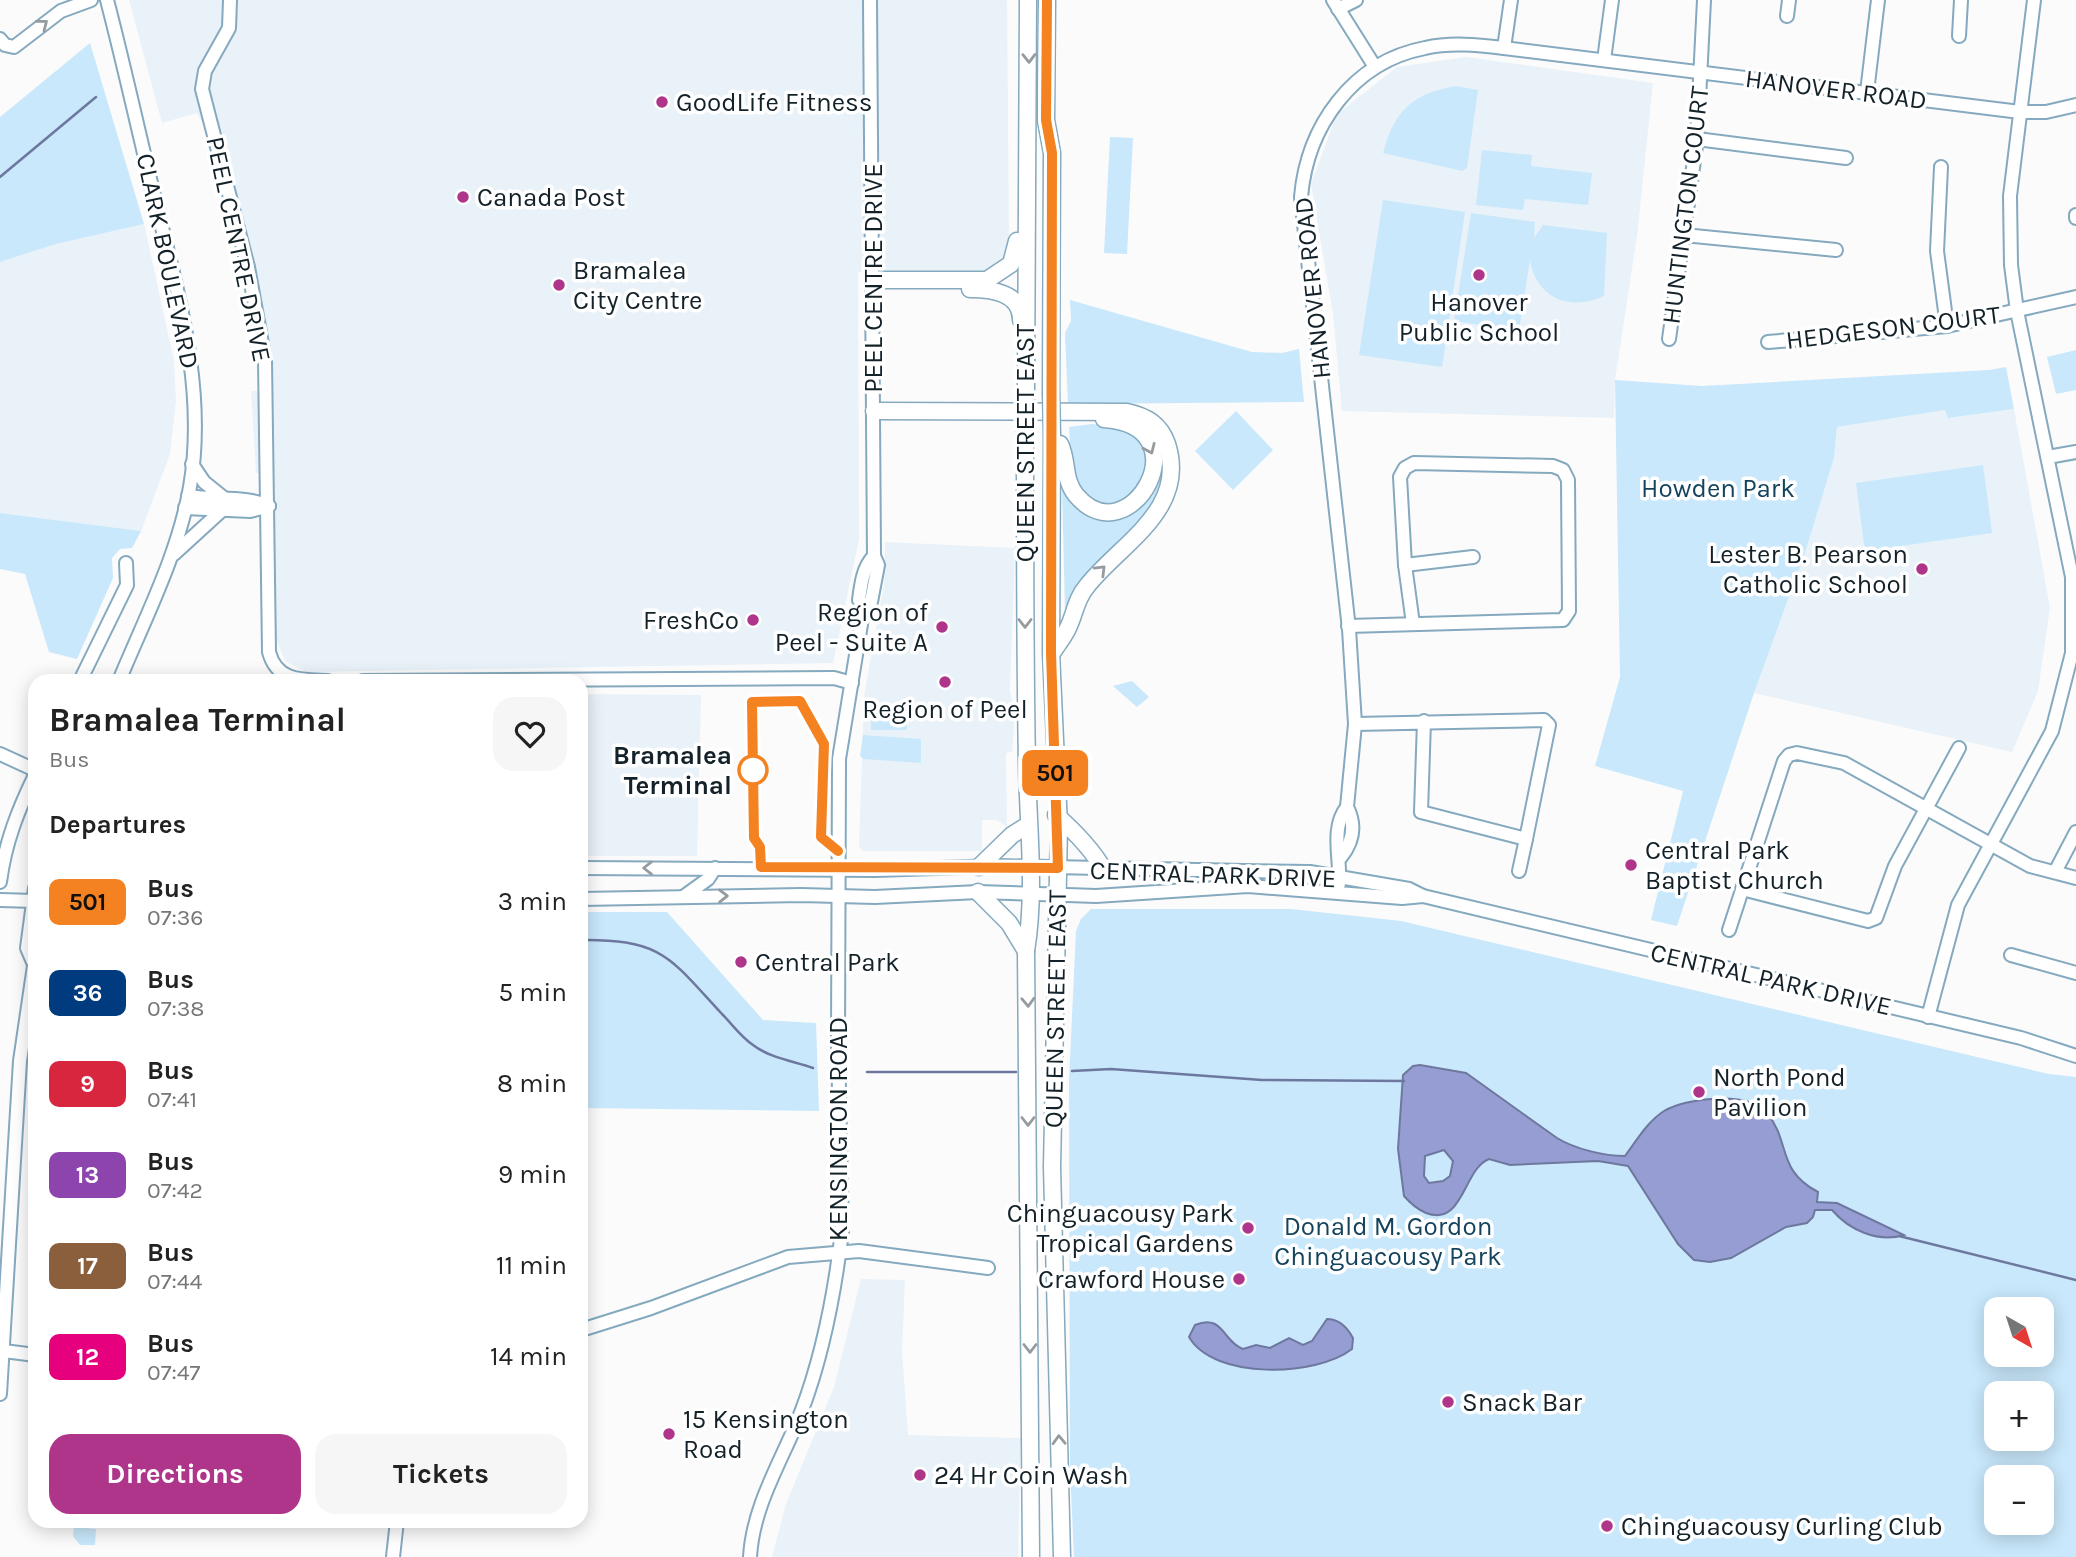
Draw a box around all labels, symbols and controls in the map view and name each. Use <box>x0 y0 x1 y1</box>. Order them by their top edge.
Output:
one-way arrow <box>36 20 48 33</box>
one-way arrow <box>1021 53 1037 63</box>
street label: HANOVER ROAD <box>1743 63 1929 116</box>
street label: HUNTINGTON COURT <box>1656 84 1715 326</box>
place label: GoodLife Fitness <box>676 87 872 118</box>
marker: GoodLife Fitness <box>654 94 670 110</box>
street label: PEEL CENTRE DRIVE <box>199 134 278 365</box>
street label: CLARK BOULEVARD <box>130 151 205 372</box>
street label: PEEL CENTRE DRIVE <box>858 163 889 393</box>
place label: Canada Post <box>477 182 625 213</box>
marker: Canada Post <box>455 189 471 205</box>
street label: HANOVER ROAD <box>1288 195 1337 380</box>
place label: Bramalea City Centre <box>573 255 702 316</box>
marker: Hanover Public School <box>1471 267 1487 283</box>
marker: Bramalea City Centre <box>551 277 567 293</box>
place label: Hanover Public School <box>1399 287 1559 348</box>
street label: HEDGESON COURT <box>1784 299 2002 356</box>
street label: QUEEN STREET EAST <box>1010 324 1041 562</box>
one-way arrow <box>1141 442 1155 454</box>
park label: Howden Park <box>1641 473 1795 504</box>
place label: Lester B. Pearson Catholic School <box>1708 539 1908 600</box>
marker: Lester B. Pearson Catholic School <box>1914 561 1930 577</box>
one-way arrow <box>1093 565 1106 578</box>
place label: Region of Peel - Suite A <box>775 597 929 658</box>
place label: FreshCo <box>643 605 739 636</box>
marker: FreshCo <box>745 612 761 628</box>
marker: Region of Peel - Suite A <box>934 619 950 635</box>
one-way arrow <box>1017 619 1033 629</box>
marker: Region of Peel <box>937 674 953 690</box>
place label: Region of Peel <box>862 694 1028 725</box>
button: heart <box>493 697 567 771</box>
text: Bramalea Terminal <box>49 701 346 739</box>
place label: Bramalea Terminal <box>613 740 732 801</box>
text: Bus <box>49 746 89 773</box>
line badge: 501 <box>1015 750 1095 796</box>
marker: Bramalea Terminal <box>738 755 768 785</box>
text: 501 <box>1036 759 1074 787</box>
text: Departures <box>49 809 186 840</box>
place label: Central Park Baptist Church <box>1645 835 1824 896</box>
street label: CENTRAL PARK DRIVE <box>1089 855 1337 894</box>
marker: Central Park Baptist Church <box>1623 857 1639 873</box>
one-way arrow <box>642 860 653 876</box>
text: Bus <box>147 873 194 904</box>
text: 3 min <box>498 886 567 917</box>
text: 501 <box>69 888 106 916</box>
one-way arrow <box>718 888 729 904</box>
street label: QUEEN STREET EAST <box>1038 890 1073 1128</box>
text: 07:36 <box>147 904 204 931</box>
street label: CENTRAL PARK DRIVE <box>1647 937 1894 1022</box>
place label: Central Park <box>755 947 900 978</box>
marker: Central Park <box>733 954 749 970</box>
text: Bus <box>147 964 194 995</box>
text: 5 min <box>498 977 567 1008</box>
text: 36 <box>73 979 102 1007</box>
text: 07:38 <box>147 995 204 1022</box>
one-way arrow <box>1020 997 1035 1008</box>
street label: KENSINGTON ROAD <box>823 1017 854 1241</box>
text: Bus <box>147 1055 194 1086</box>
place label: North Pond Pavilion <box>1713 1062 1846 1123</box>
text: 8 min <box>497 1068 567 1099</box>
text: 9 <box>80 1070 95 1098</box>
marker: North Pond Pavilion <box>1691 1084 1707 1100</box>
text: 07:41 <box>147 1086 197 1113</box>
one-way arrow <box>1020 1116 1036 1126</box>
text: Bus <box>147 1146 194 1177</box>
text: 9 min <box>498 1159 567 1190</box>
text: 13 <box>76 1161 99 1189</box>
text: 07:42 <box>147 1177 203 1204</box>
place label: Chinguacousy Park Tropical Gardens <box>1007 1198 1234 1259</box>
park label: Donald M. Gordon Chinguacousy Park <box>1274 1211 1502 1272</box>
marker: Chinguacousy Park Tropical Gardens <box>1240 1220 1256 1236</box>
text: Bus <box>147 1237 194 1268</box>
text: 11 min <box>496 1250 567 1281</box>
text: 17 <box>77 1252 98 1280</box>
place label: Crawford House <box>1038 1264 1225 1295</box>
text: 07:44 <box>147 1268 202 1295</box>
marker: Crawford House <box>1231 1271 1247 1287</box>
north arrow <box>1984 1297 2054 1367</box>
map controls <box>1984 1297 2054 1535</box>
text: Bus <box>147 1328 194 1359</box>
text: 14 min <box>490 1341 567 1372</box>
text: 12 <box>76 1343 99 1371</box>
one-way arrow <box>1022 1343 1038 1354</box>
text: 07:47 <box>147 1359 200 1386</box>
button: + <box>1984 1381 2054 1451</box>
place label: Snack Bar <box>1462 1387 1582 1418</box>
marker: Snack Bar <box>1440 1394 1456 1410</box>
place label: 15 Kensington Road <box>683 1404 849 1465</box>
marker: 15 Kensington Road <box>661 1426 677 1442</box>
button: Directions <box>49 1434 301 1514</box>
button: Tickets <box>315 1434 567 1514</box>
one-way arrow <box>1051 1434 1066 1445</box>
place label: 24 Hr Coin Wash <box>934 1460 1129 1491</box>
button: − <box>1984 1465 2054 1535</box>
marker: 24 Hr Coin Wash <box>912 1467 928 1483</box>
place label: Chinguacousy Curling Club <box>1621 1511 1943 1542</box>
marker: Chinguacousy Curling Club <box>1599 1518 1615 1534</box>

